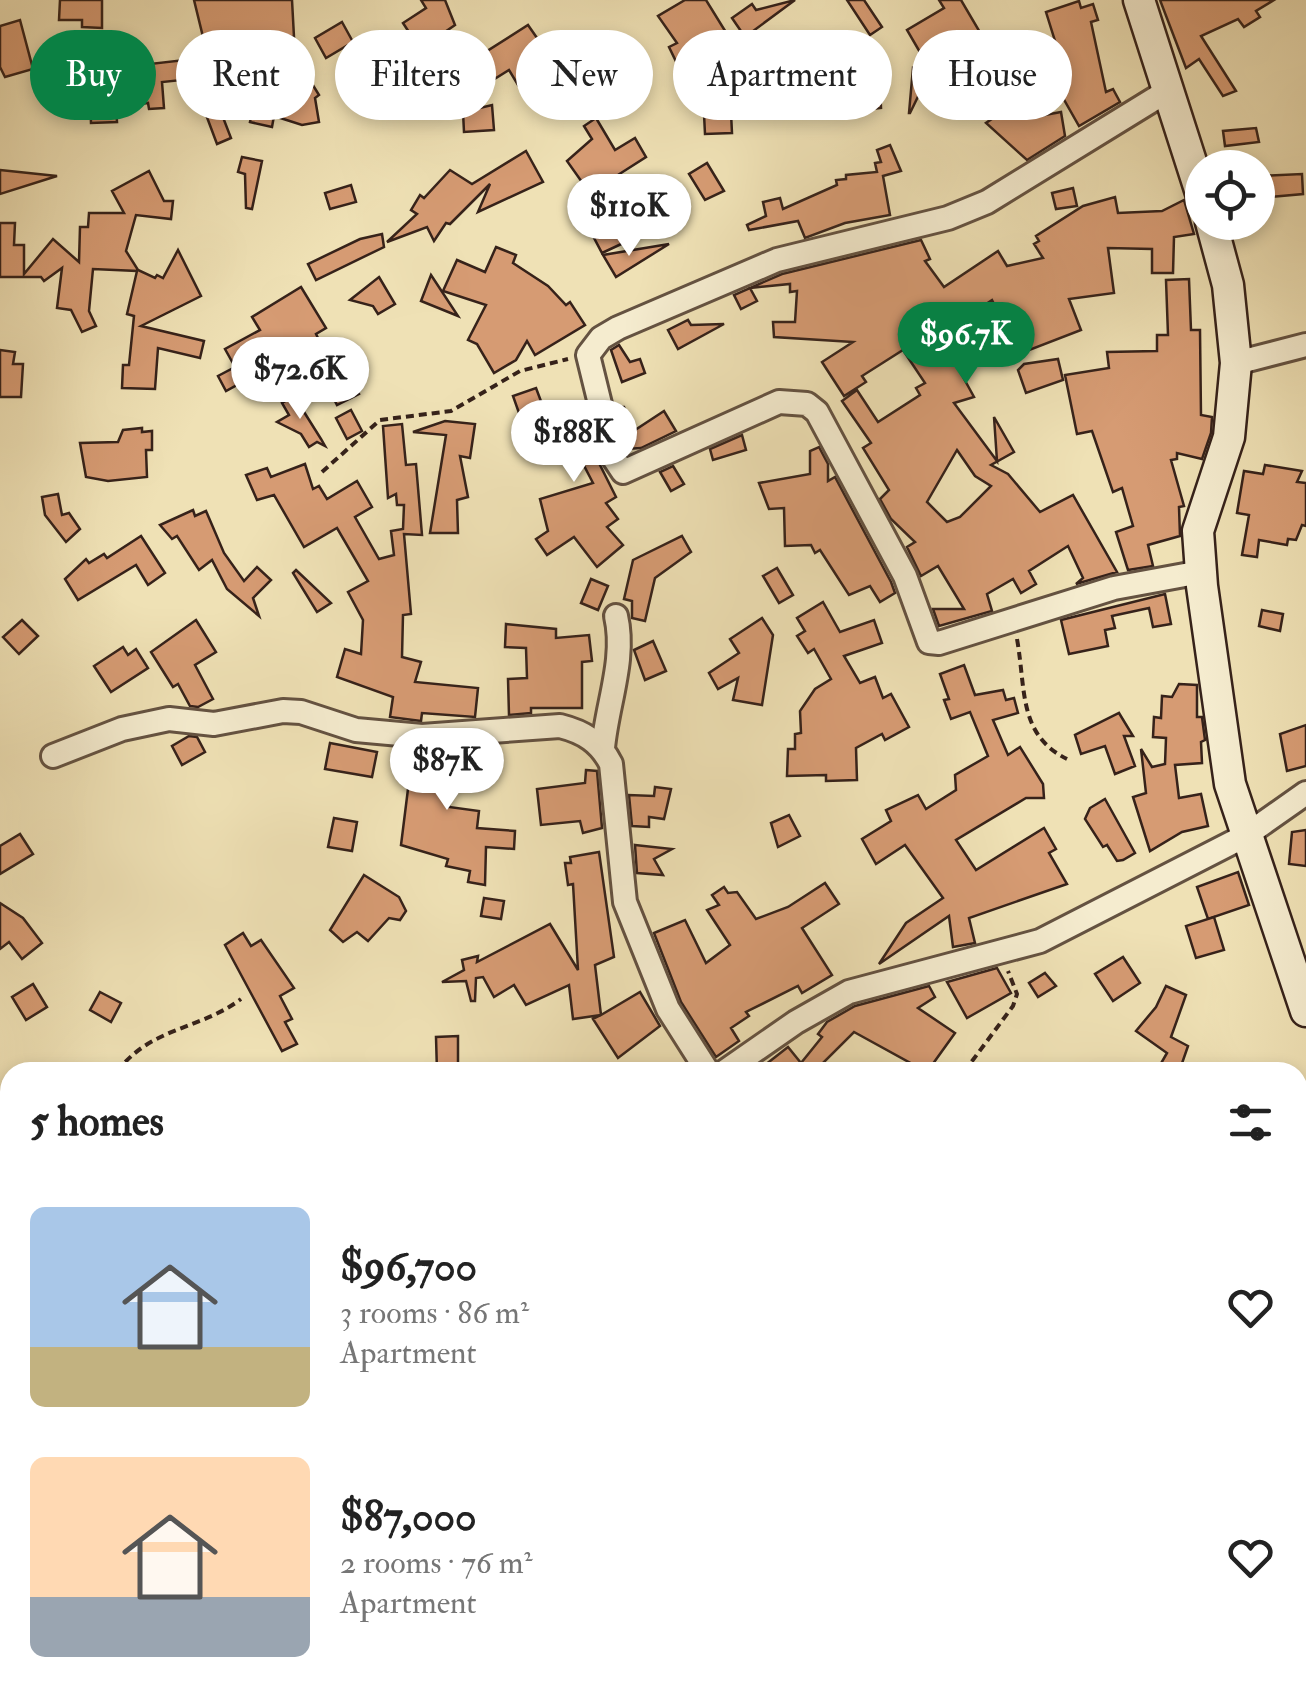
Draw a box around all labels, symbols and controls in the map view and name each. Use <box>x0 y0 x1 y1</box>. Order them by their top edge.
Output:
chip: Buy <box>30 30 156 120</box>
chip: Rent <box>176 30 315 120</box>
chip: Filters <box>335 30 496 120</box>
chip: New <box>516 30 653 120</box>
chip: Apartment <box>673 30 892 120</box>
chip: House <box>912 30 1072 120</box>
map controls <box>1185 150 1275 240</box>
button: locate <box>1185 150 1275 240</box>
pin: $110K <box>559 174 699 259</box>
text: $110K <box>589 186 669 226</box>
pin: $96.7K <box>885 302 1047 387</box>
text: $96.7K <box>920 314 1012 354</box>
pin: $72.6K <box>219 337 381 422</box>
text: $72.6K <box>253 349 347 389</box>
pin: $188K <box>504 400 644 485</box>
text: $188K <box>533 412 615 452</box>
pin: $87K <box>388 728 506 813</box>
text: $87K <box>412 740 482 780</box>
icon: filters <box>1223 1095 1278 1150</box>
text: 5 homes <box>30 1096 164 1148</box>
text: $96,700 <box>340 1241 477 1293</box>
icon: home <box>110 1247 230 1367</box>
icon: heart <box>1223 1280 1278 1335</box>
text: 3 rooms · 86 m² <box>340 1293 529 1333</box>
text: Apartment <box>340 1333 477 1373</box>
text: $87,000 <box>340 1491 477 1543</box>
icon: home <box>110 1497 230 1617</box>
icon: heart <box>1223 1530 1278 1585</box>
text: 2 rooms · 76 m² <box>340 1543 533 1583</box>
text: Apartment <box>340 1583 477 1623</box>

